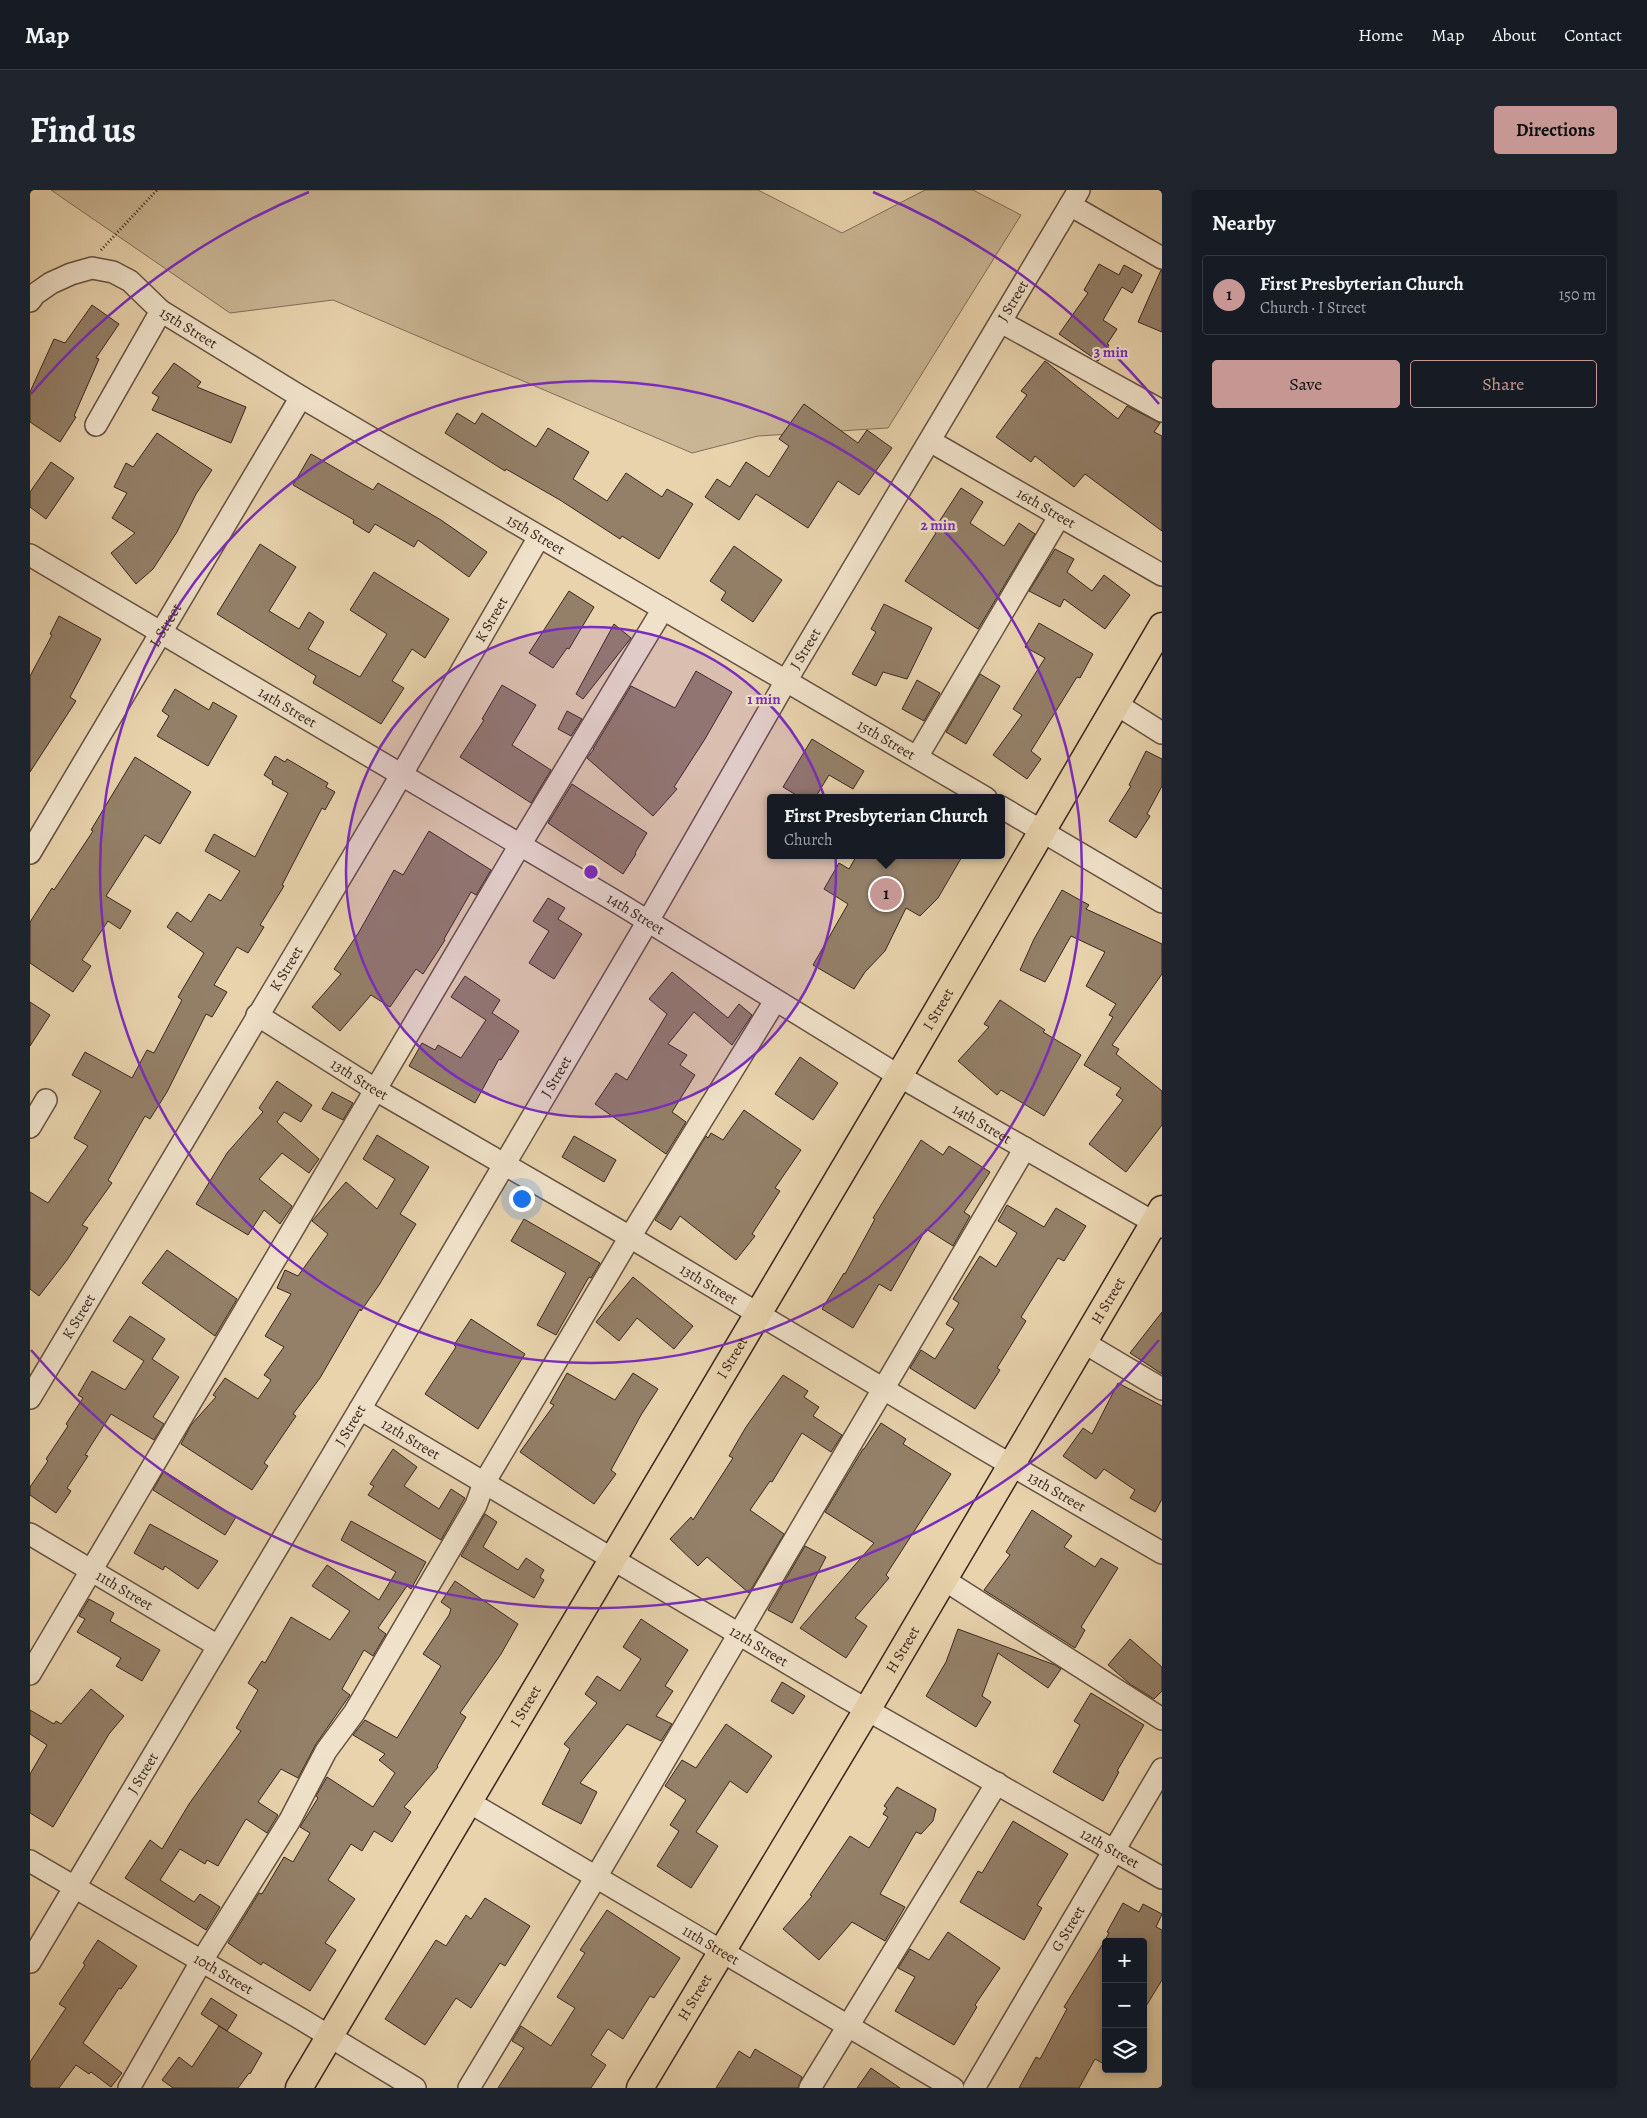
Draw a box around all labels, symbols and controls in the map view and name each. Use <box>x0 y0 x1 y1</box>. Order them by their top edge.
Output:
text: Map <box>25 19 69 51</box>
text: Home <box>1358 23 1403 47</box>
text: Map <box>1431 23 1464 47</box>
text: About <box>1492 23 1536 47</box>
text: Contact <box>1564 23 1622 47</box>
text: Find us <box>30 106 136 154</box>
button: Directions <box>1494 106 1617 154</box>
text: Nearby <box>1212 209 1275 237</box>
text: First Presbyterian Church <box>1260 271 1464 297</box>
street label: J Street <box>993 277 1033 325</box>
text: 1 <box>1226 284 1232 306</box>
text: 150 m <box>1559 284 1596 306</box>
text: Church · I Street <box>1260 297 1366 319</box>
street label: 15th Street <box>156 303 221 353</box>
text: 3 min <box>1094 342 1129 362</box>
button: Save <box>1212 360 1400 408</box>
button: Share <box>1410 360 1597 408</box>
street label: 16th Street <box>1013 483 1079 533</box>
street label: 15th Street <box>503 510 569 559</box>
text: 2 min <box>920 515 956 535</box>
street label: K Street <box>470 593 512 646</box>
street label: L Street <box>145 600 186 651</box>
street label: J Street <box>785 624 825 673</box>
street label: 14th Street <box>254 682 320 732</box>
text: 1 min <box>747 689 781 709</box>
street label: 15th Street <box>853 715 919 765</box>
popup <box>767 794 1005 859</box>
text: First Presbyterian Church <box>784 803 988 829</box>
text: Church <box>784 829 833 851</box>
centre of rings <box>582 863 600 881</box>
pin: 1 <box>870 875 902 913</box>
street label: 14th Street <box>603 888 669 939</box>
street label: K Street <box>265 942 307 995</box>
street label: I Street <box>918 984 958 1034</box>
street label: J Street <box>536 1052 576 1101</box>
street label: 13th Street <box>327 1054 392 1105</box>
street label: 14th Street <box>949 1099 1015 1149</box>
your location <box>509 1186 535 1212</box>
street label: 13th Street <box>676 1259 742 1309</box>
street label: H Street <box>1086 1273 1130 1328</box>
street label: K Street <box>57 1290 100 1343</box>
street label: I Street <box>712 1333 752 1382</box>
street label: J Street <box>330 1401 370 1450</box>
street label: 12th Street <box>378 1414 444 1464</box>
street label: 13th Street <box>1024 1467 1090 1516</box>
street label: 11th Street <box>92 1566 157 1615</box>
street label: 12th Street <box>726 1621 792 1671</box>
street label: H Street <box>881 1622 924 1677</box>
street label: I Street <box>505 1681 546 1731</box>
street label: J Street <box>123 1749 163 1797</box>
street label: 12th Street <box>1077 1823 1143 1873</box>
street label: G Street <box>1047 1902 1089 1955</box>
street label: 11th Street <box>679 1920 743 1970</box>
map controls <box>1102 1938 1147 2073</box>
button: + <box>1102 1938 1147 1983</box>
street label: 10th Street <box>190 1949 257 1999</box>
street label: H Street <box>673 1970 716 2024</box>
button: − <box>1102 1983 1147 2028</box>
button: layers <box>1102 2028 1147 2073</box>

